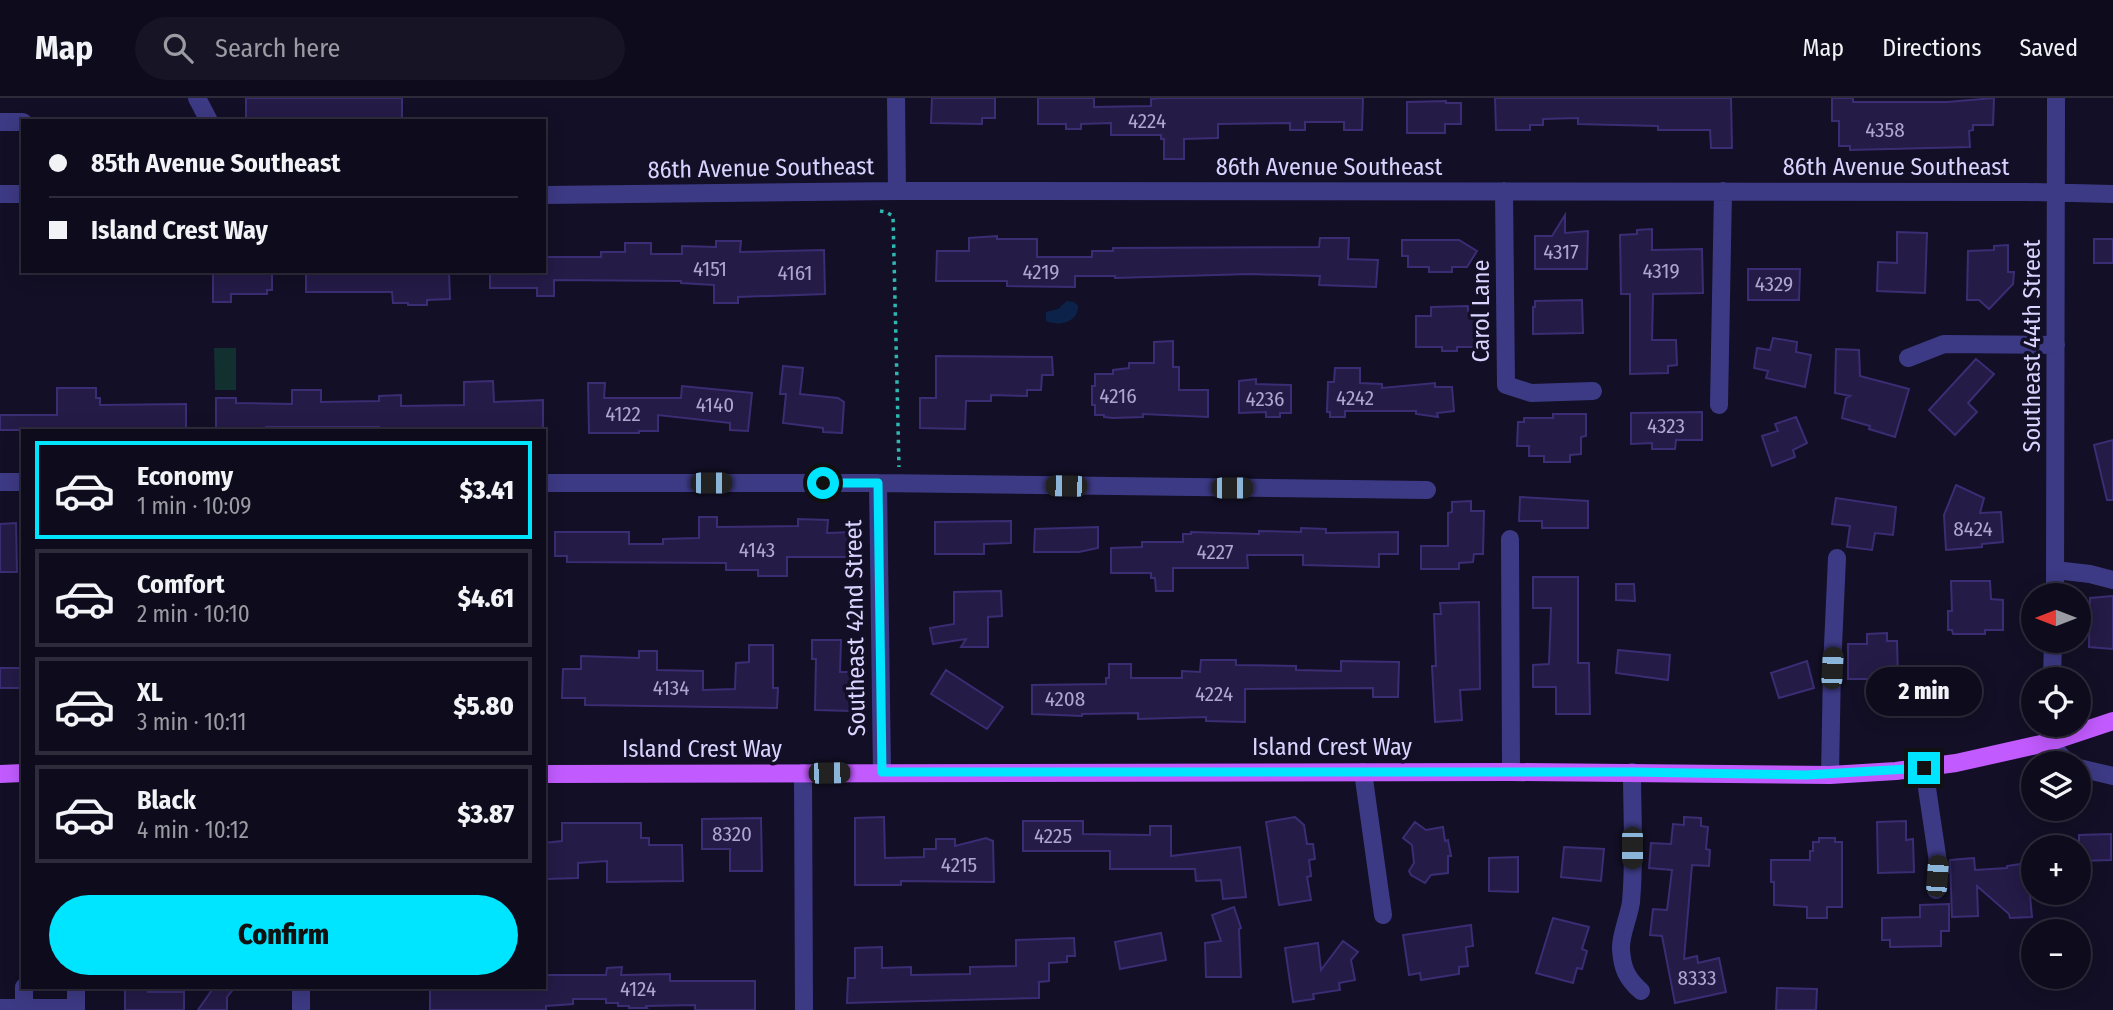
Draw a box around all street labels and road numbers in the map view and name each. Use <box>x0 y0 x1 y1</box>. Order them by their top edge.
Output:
street label: 86th Avenue Southeast <box>647 152 875 184</box>
street label: 86th Avenue Southeast <box>1216 153 1442 181</box>
street label: 86th Avenue Southeast <box>1783 153 2009 181</box>
street label: Southeast 44th Street <box>2018 239 2046 452</box>
street label: Carol Lane <box>1467 260 1495 362</box>
street label: Southeast 42nd Street <box>839 519 871 737</box>
street label: Island Crest Way <box>1252 733 1412 761</box>
street label: Island Crest Way <box>622 735 782 763</box>

